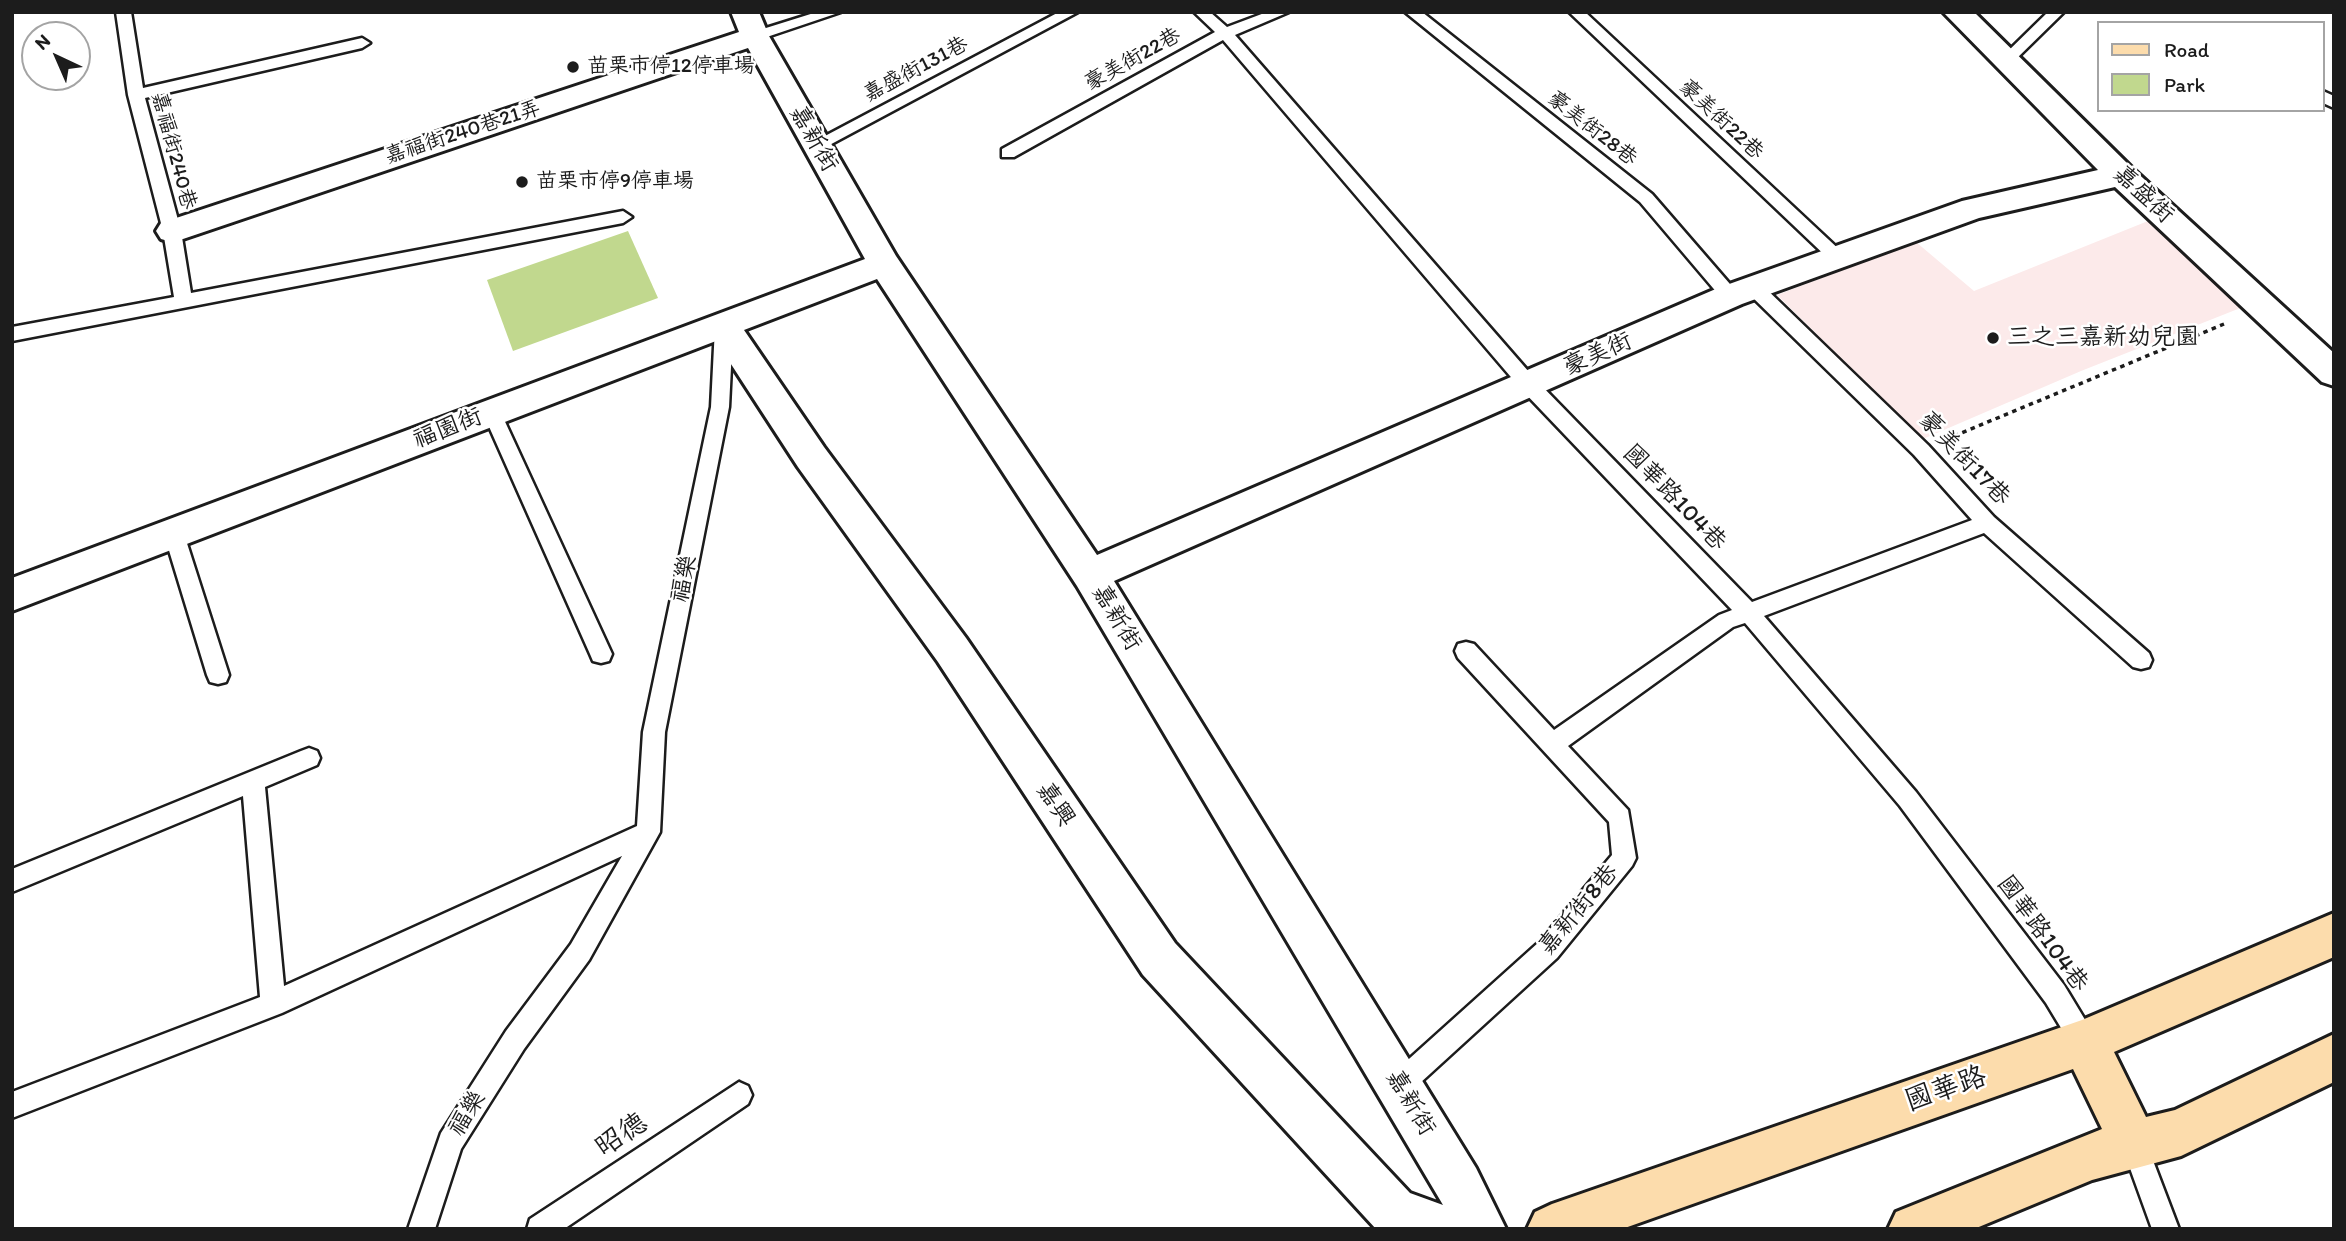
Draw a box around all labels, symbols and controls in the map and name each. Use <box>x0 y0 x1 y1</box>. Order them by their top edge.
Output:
north arrow <box>21 21 91 91</box>
legend <box>2098 21 2325 112</box>
street label: 豪美街22巷 <box>1080 23 1186 97</box>
text: N <box>30 29 55 55</box>
street label: 嘉盛街131巷 <box>859 32 973 108</box>
text: Road <box>2164 37 2209 62</box>
place label: 苗栗市停12停車場 <box>587 54 755 80</box>
marker: 苗栗市停12停車場 <box>565 59 581 75</box>
text: Park <box>2164 72 2205 97</box>
street label: 豪美街22巷 <box>1674 75 1768 165</box>
street label: 豪美街28巷 <box>1542 86 1642 172</box>
street label: 嘉福街240巷 <box>145 89 201 213</box>
street label: 嘉福街240巷21弄 <box>382 96 544 170</box>
street label: 嘉新街 <box>783 101 843 177</box>
street label: 嘉盛街 <box>2107 160 2179 230</box>
place label: 苗栗市停9停車場 <box>536 169 694 195</box>
marker: 苗栗市停9停車場 <box>514 174 530 190</box>
place label: 三之三嘉新幼兒園 <box>2007 324 2199 352</box>
street label: 豪美街 <box>1559 327 1637 383</box>
marker: 三之三嘉新幼兒園 <box>1985 330 2001 346</box>
street label: 福園街 <box>409 403 487 455</box>
street label: 豪美街17巷 <box>1912 406 2016 512</box>
street label: 國華路104巷 <box>1616 439 1732 557</box>
street label: 福樂 <box>666 553 704 605</box>
street label: 嘉新街 <box>1085 580 1147 656</box>
street label: 嘉興 <box>1030 777 1080 833</box>
street label: 嘉新街8巷 <box>1533 859 1625 961</box>
street label: 國華路104巷 <box>1990 870 2094 998</box>
street label: 國華路 <box>1901 1060 1991 1120</box>
street label: 嘉新街 <box>1379 1065 1441 1141</box>
street label: 福樂 <box>443 1086 493 1142</box>
street label: 昭德 <box>589 1106 655 1166</box>

